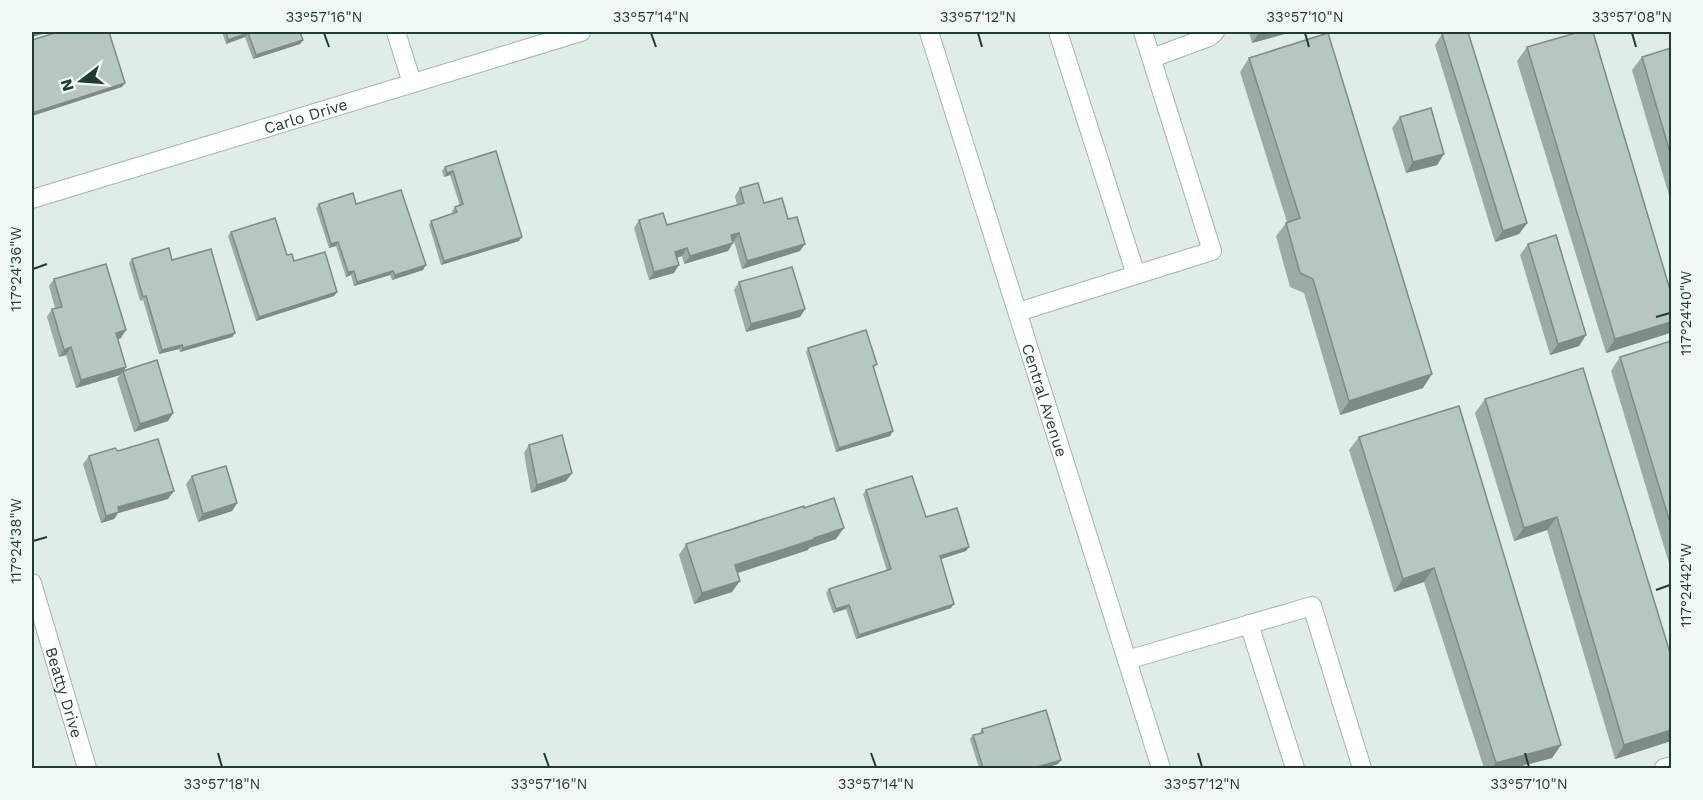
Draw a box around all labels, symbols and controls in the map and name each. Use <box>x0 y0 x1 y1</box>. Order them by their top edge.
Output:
text: 33°57'16"N <box>285 8 363 26</box>
text: 33°57'14"N <box>613 8 689 26</box>
text: 33°57'12"N <box>940 8 1016 26</box>
text: 33°57'10"N <box>1266 8 1344 26</box>
text: 33°57'08"N <box>1592 8 1672 26</box>
north arrow <box>51 51 111 111</box>
text: N <box>56 77 78 94</box>
street label: Carlo Drive <box>262 95 350 138</box>
text: 117°24'36"W <box>7 226 25 312</box>
text: 117°24'40"W <box>1677 271 1695 355</box>
street label: Central Avenue <box>1018 341 1071 459</box>
text: 117°24'38"W <box>7 498 25 584</box>
text: 117°24'42"W <box>1677 543 1695 627</box>
street label: Beatty Drive <box>42 645 87 740</box>
text: 33°57'18"N <box>183 775 261 793</box>
text: 33°57'16"N <box>510 775 588 793</box>
text: 33°57'14"N <box>838 775 914 793</box>
text: 33°57'12"N <box>1164 775 1240 793</box>
text: 33°57'10"N <box>1490 775 1568 793</box>

